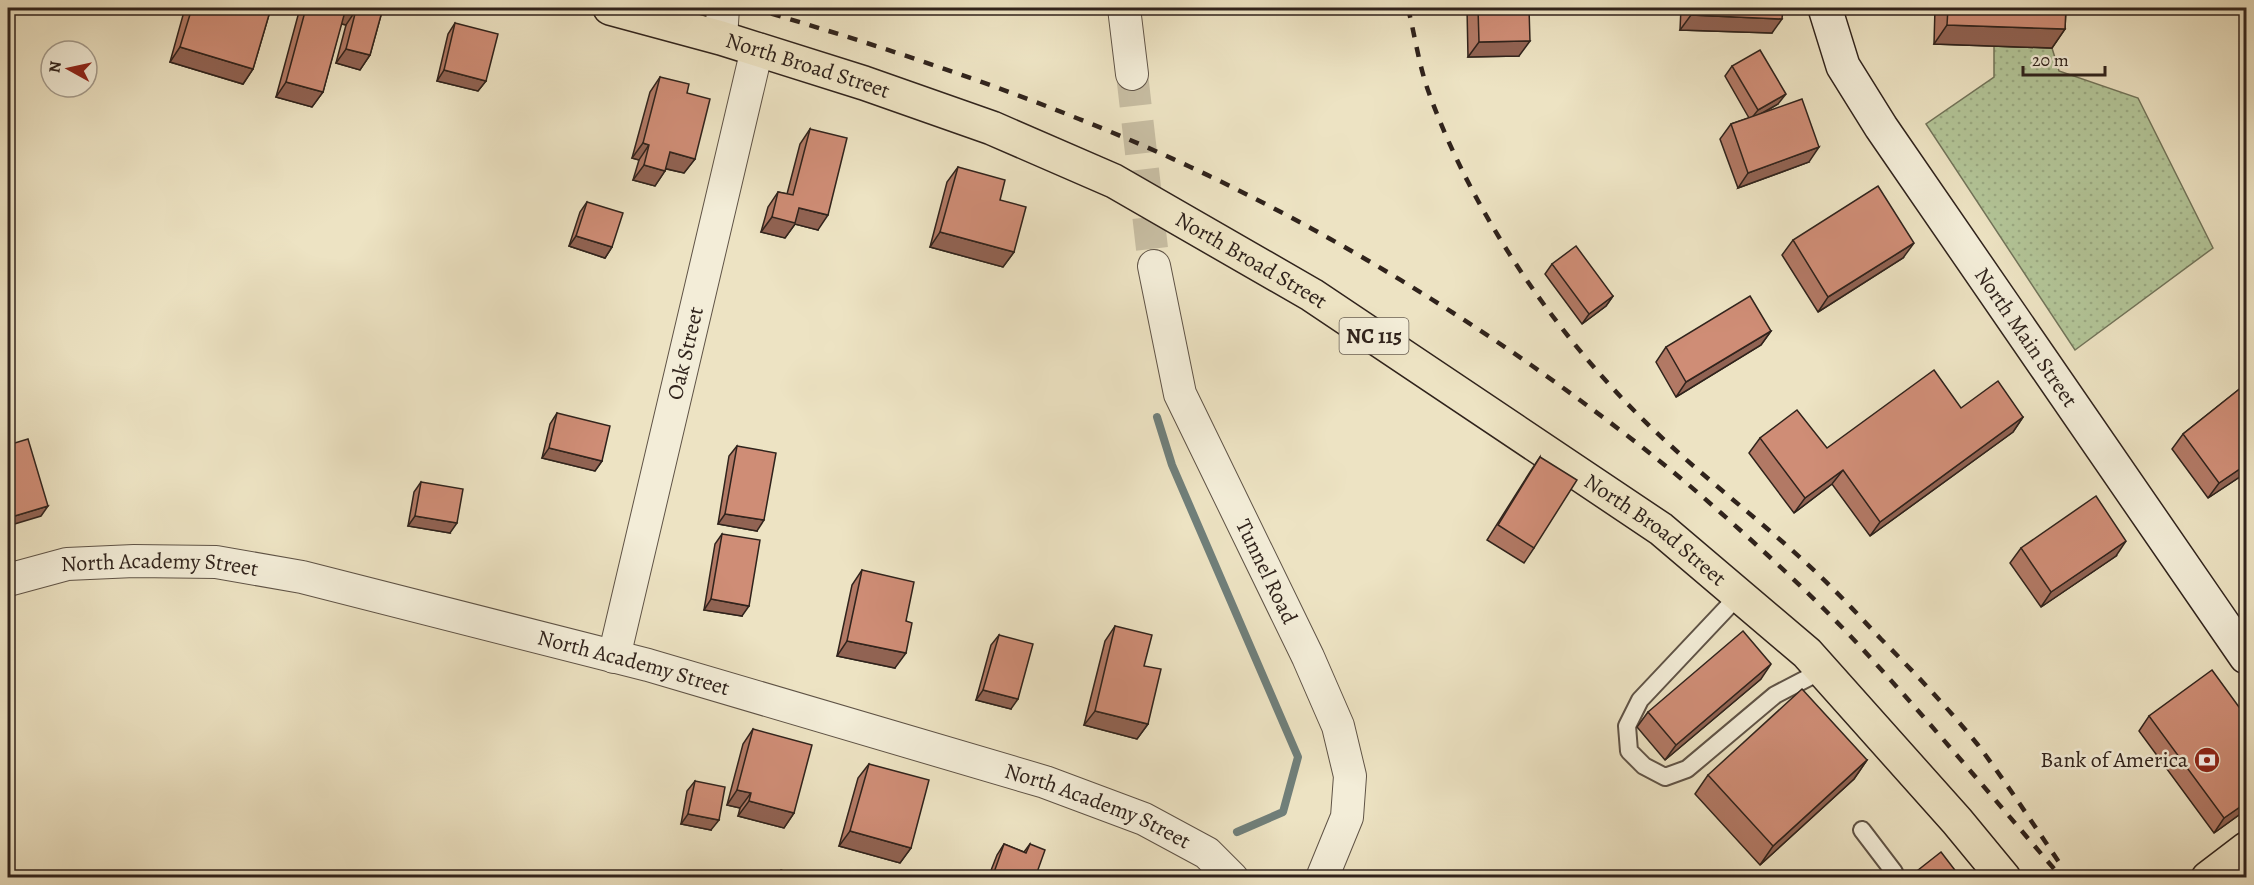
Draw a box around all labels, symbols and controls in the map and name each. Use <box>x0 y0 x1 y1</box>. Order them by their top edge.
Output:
street label: North Broad Street <box>722 25 894 106</box>
north arrow <box>39 39 99 99</box>
scale bar <box>2023 39 2106 77</box>
text: 20 m <box>2032 48 2069 72</box>
text: N <box>43 59 67 74</box>
street label: North Broad Street <box>1170 204 1333 316</box>
street label: North Main Street <box>1967 261 2085 413</box>
street label: Oak Street <box>660 304 711 403</box>
road number: NC 115 <box>1340 318 1408 354</box>
street label: North Broad Street <box>1578 467 1733 593</box>
street label: Tunnel Road <box>1228 514 1305 629</box>
street label: North Academy Street <box>60 546 261 584</box>
street label: North Academy Street <box>534 622 733 703</box>
place label: Bank of America <box>2040 745 2189 775</box>
bank icon: Bank of America <box>2192 745 2222 775</box>
street label: North Academy Street <box>1001 756 1196 856</box>

